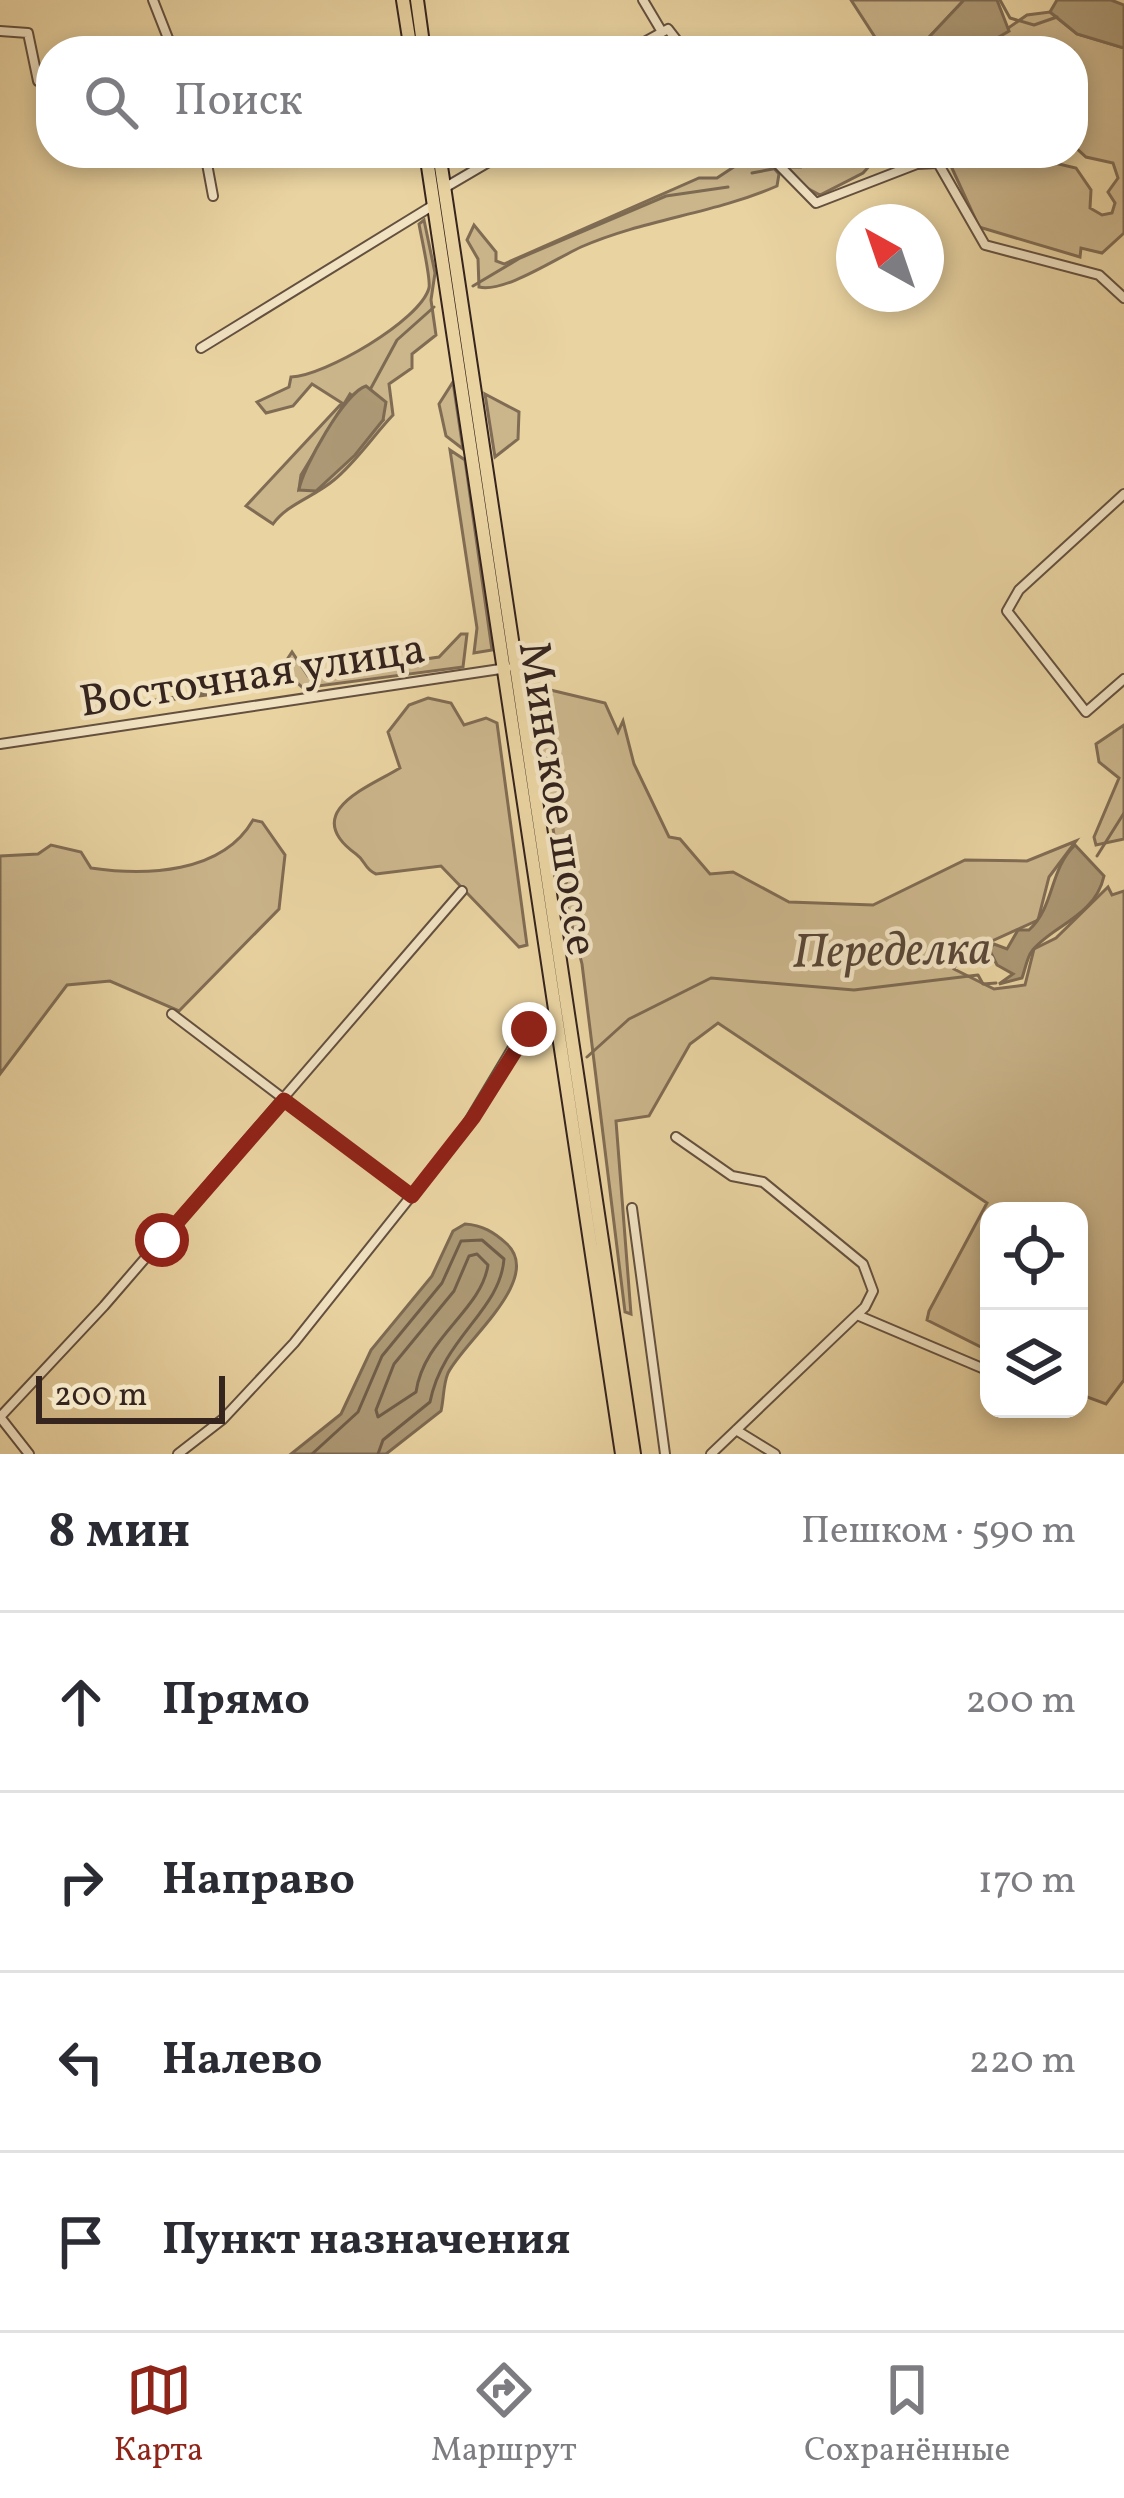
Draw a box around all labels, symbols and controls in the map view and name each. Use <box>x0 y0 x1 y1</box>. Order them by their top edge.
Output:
search box <box>36 36 1088 168</box>
icon: search <box>78 69 144 135</box>
text: Поиск <box>174 71 303 134</box>
north arrow <box>836 204 944 312</box>
street label: Восточная улица <box>75 619 430 736</box>
street label: Минское шоссе <box>500 637 611 960</box>
water label: Переделка <box>792 917 992 988</box>
route end <box>502 1002 556 1056</box>
map controls <box>980 1202 1088 1418</box>
button: locate <box>980 1202 1088 1310</box>
route start <box>135 1213 189 1267</box>
button: layers <box>980 1310 1088 1418</box>
scale bar <box>36 1370 225 1423</box>
text: 200 m <box>54 1374 148 1420</box>
text: 8 мин <box>48 1497 190 1568</box>
text: Пешком · 590 m <box>801 1505 1076 1559</box>
icon: ahead <box>48 1669 114 1735</box>
text: Прямо <box>162 1670 310 1733</box>
text: 200 m <box>965 1675 1076 1729</box>
icon: right <box>48 1849 114 1915</box>
text: Направо <box>162 1850 355 1913</box>
text: 170 m <box>978 1855 1076 1909</box>
icon: left <box>48 2029 114 2095</box>
text: Налево <box>162 2030 323 2093</box>
text: 220 m <box>969 2035 1076 2089</box>
icon: arrive <box>48 2209 114 2275</box>
text: Пункт назначения <box>162 2210 571 2273</box>
tab: Карта <box>114 2357 203 2475</box>
tab: Маршрут <box>431 2357 577 2475</box>
tab: Сохранённые <box>804 2357 1010 2475</box>

